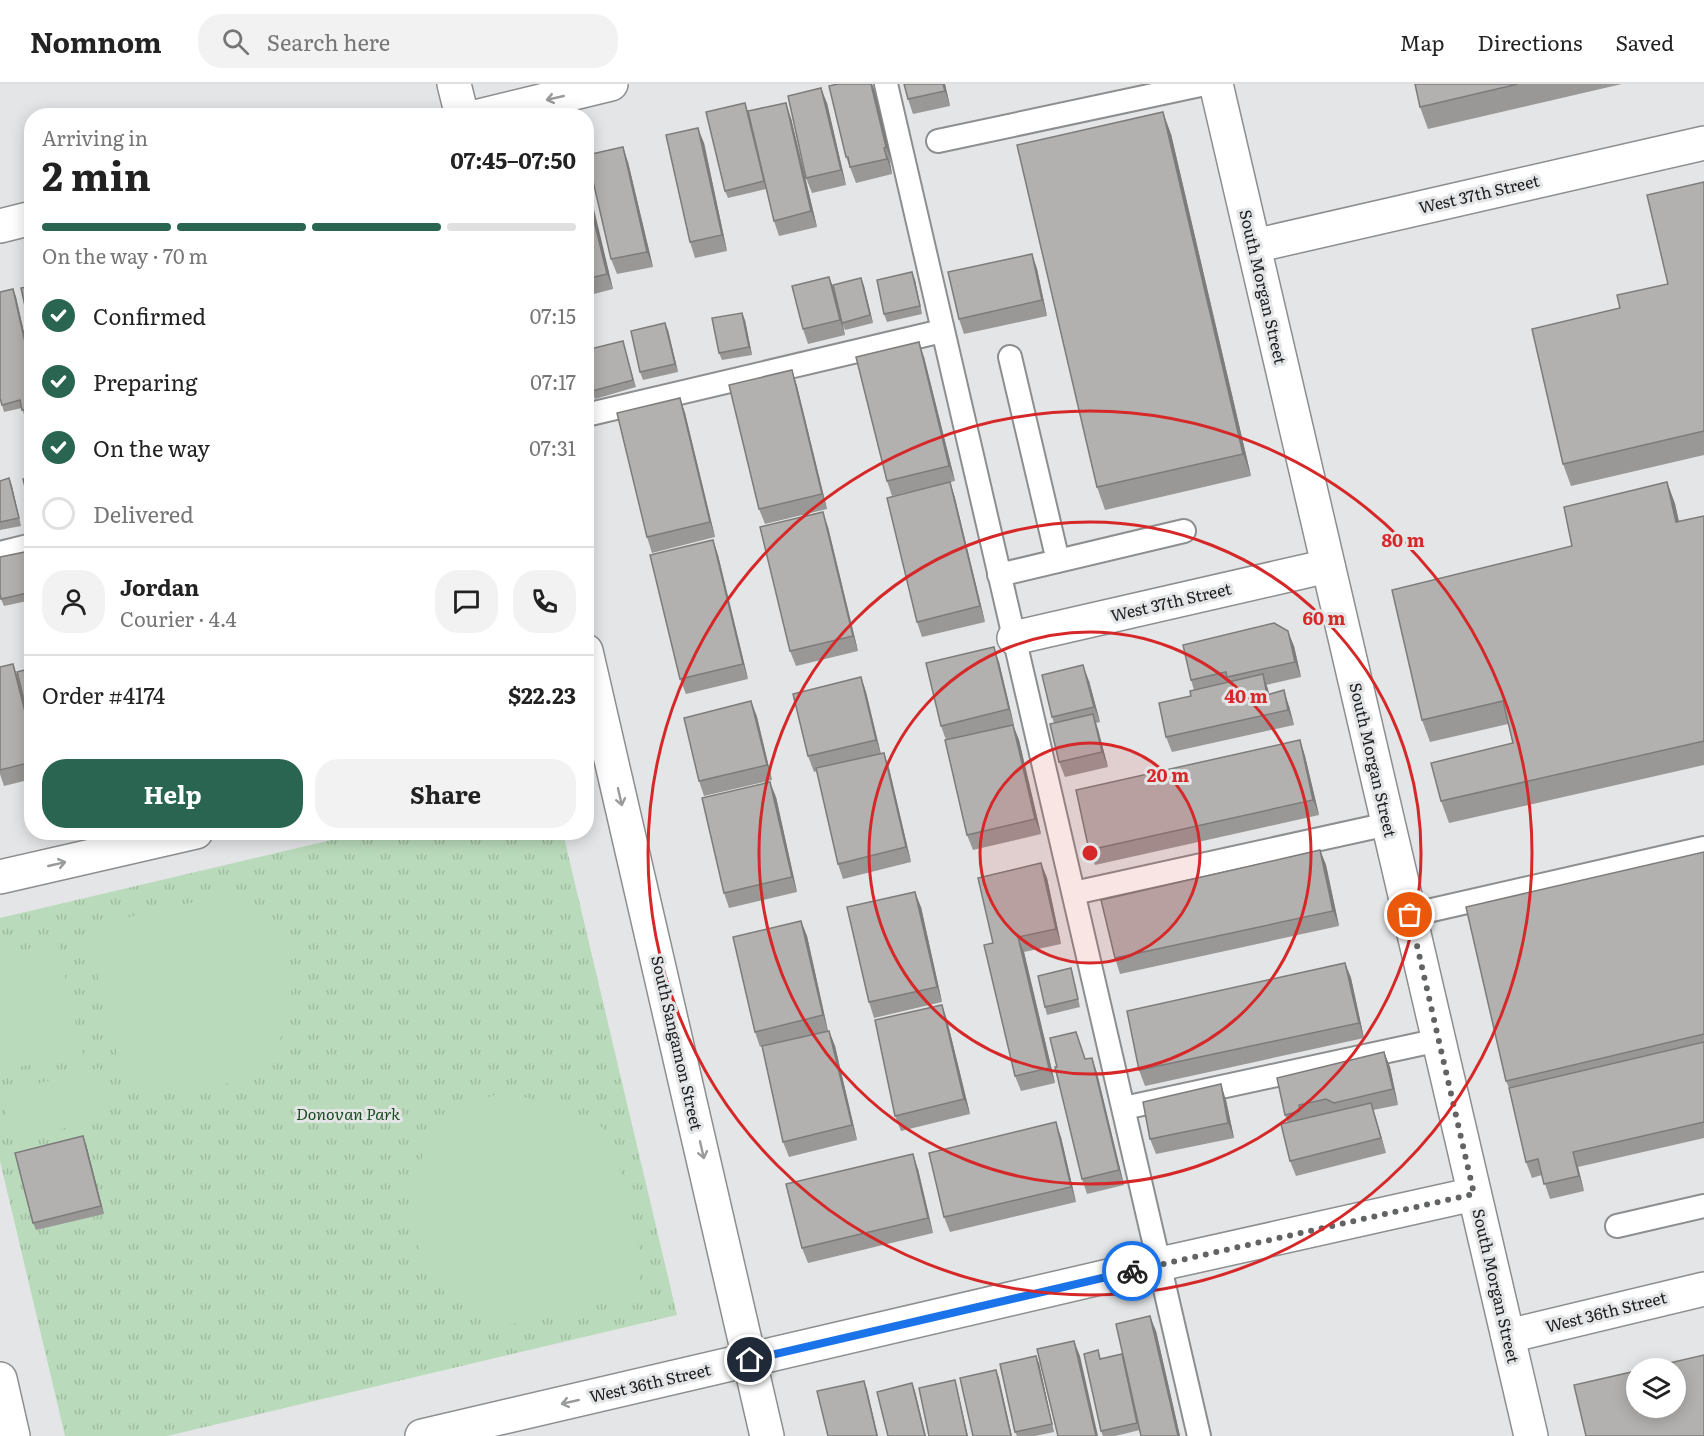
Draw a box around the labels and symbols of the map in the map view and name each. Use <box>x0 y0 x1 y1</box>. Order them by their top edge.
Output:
one-way arrow <box>545 92 564 104</box>
street label: West 37th Street <box>1416 167 1542 219</box>
street label: South Morgan Street <box>1234 207 1294 367</box>
text: 80 m <box>1381 526 1425 553</box>
street label: West 37th Street <box>1108 575 1234 627</box>
text: 60 m <box>1302 604 1346 631</box>
street label: South Morgan Street <box>1344 680 1404 840</box>
text: 40 m <box>1224 682 1268 709</box>
text: 20 m <box>1147 761 1189 788</box>
one-way arrow <box>615 787 627 806</box>
centre of rings <box>1080 843 1100 863</box>
one-way arrow <box>47 857 66 869</box>
pin <box>1384 889 1435 940</box>
street label: South Sangamon Street <box>646 953 710 1133</box>
park label: Donovan Park <box>296 1101 400 1125</box>
one-way arrow <box>697 1140 708 1160</box>
street label: South Morgan Street <box>1467 1206 1527 1366</box>
courier <box>1102 1241 1162 1301</box>
street label: West 36th Street <box>1543 1284 1669 1338</box>
pin <box>724 1334 775 1385</box>
street label: West 36th Street <box>587 1356 713 1408</box>
one-way arrow <box>561 1396 580 1408</box>

